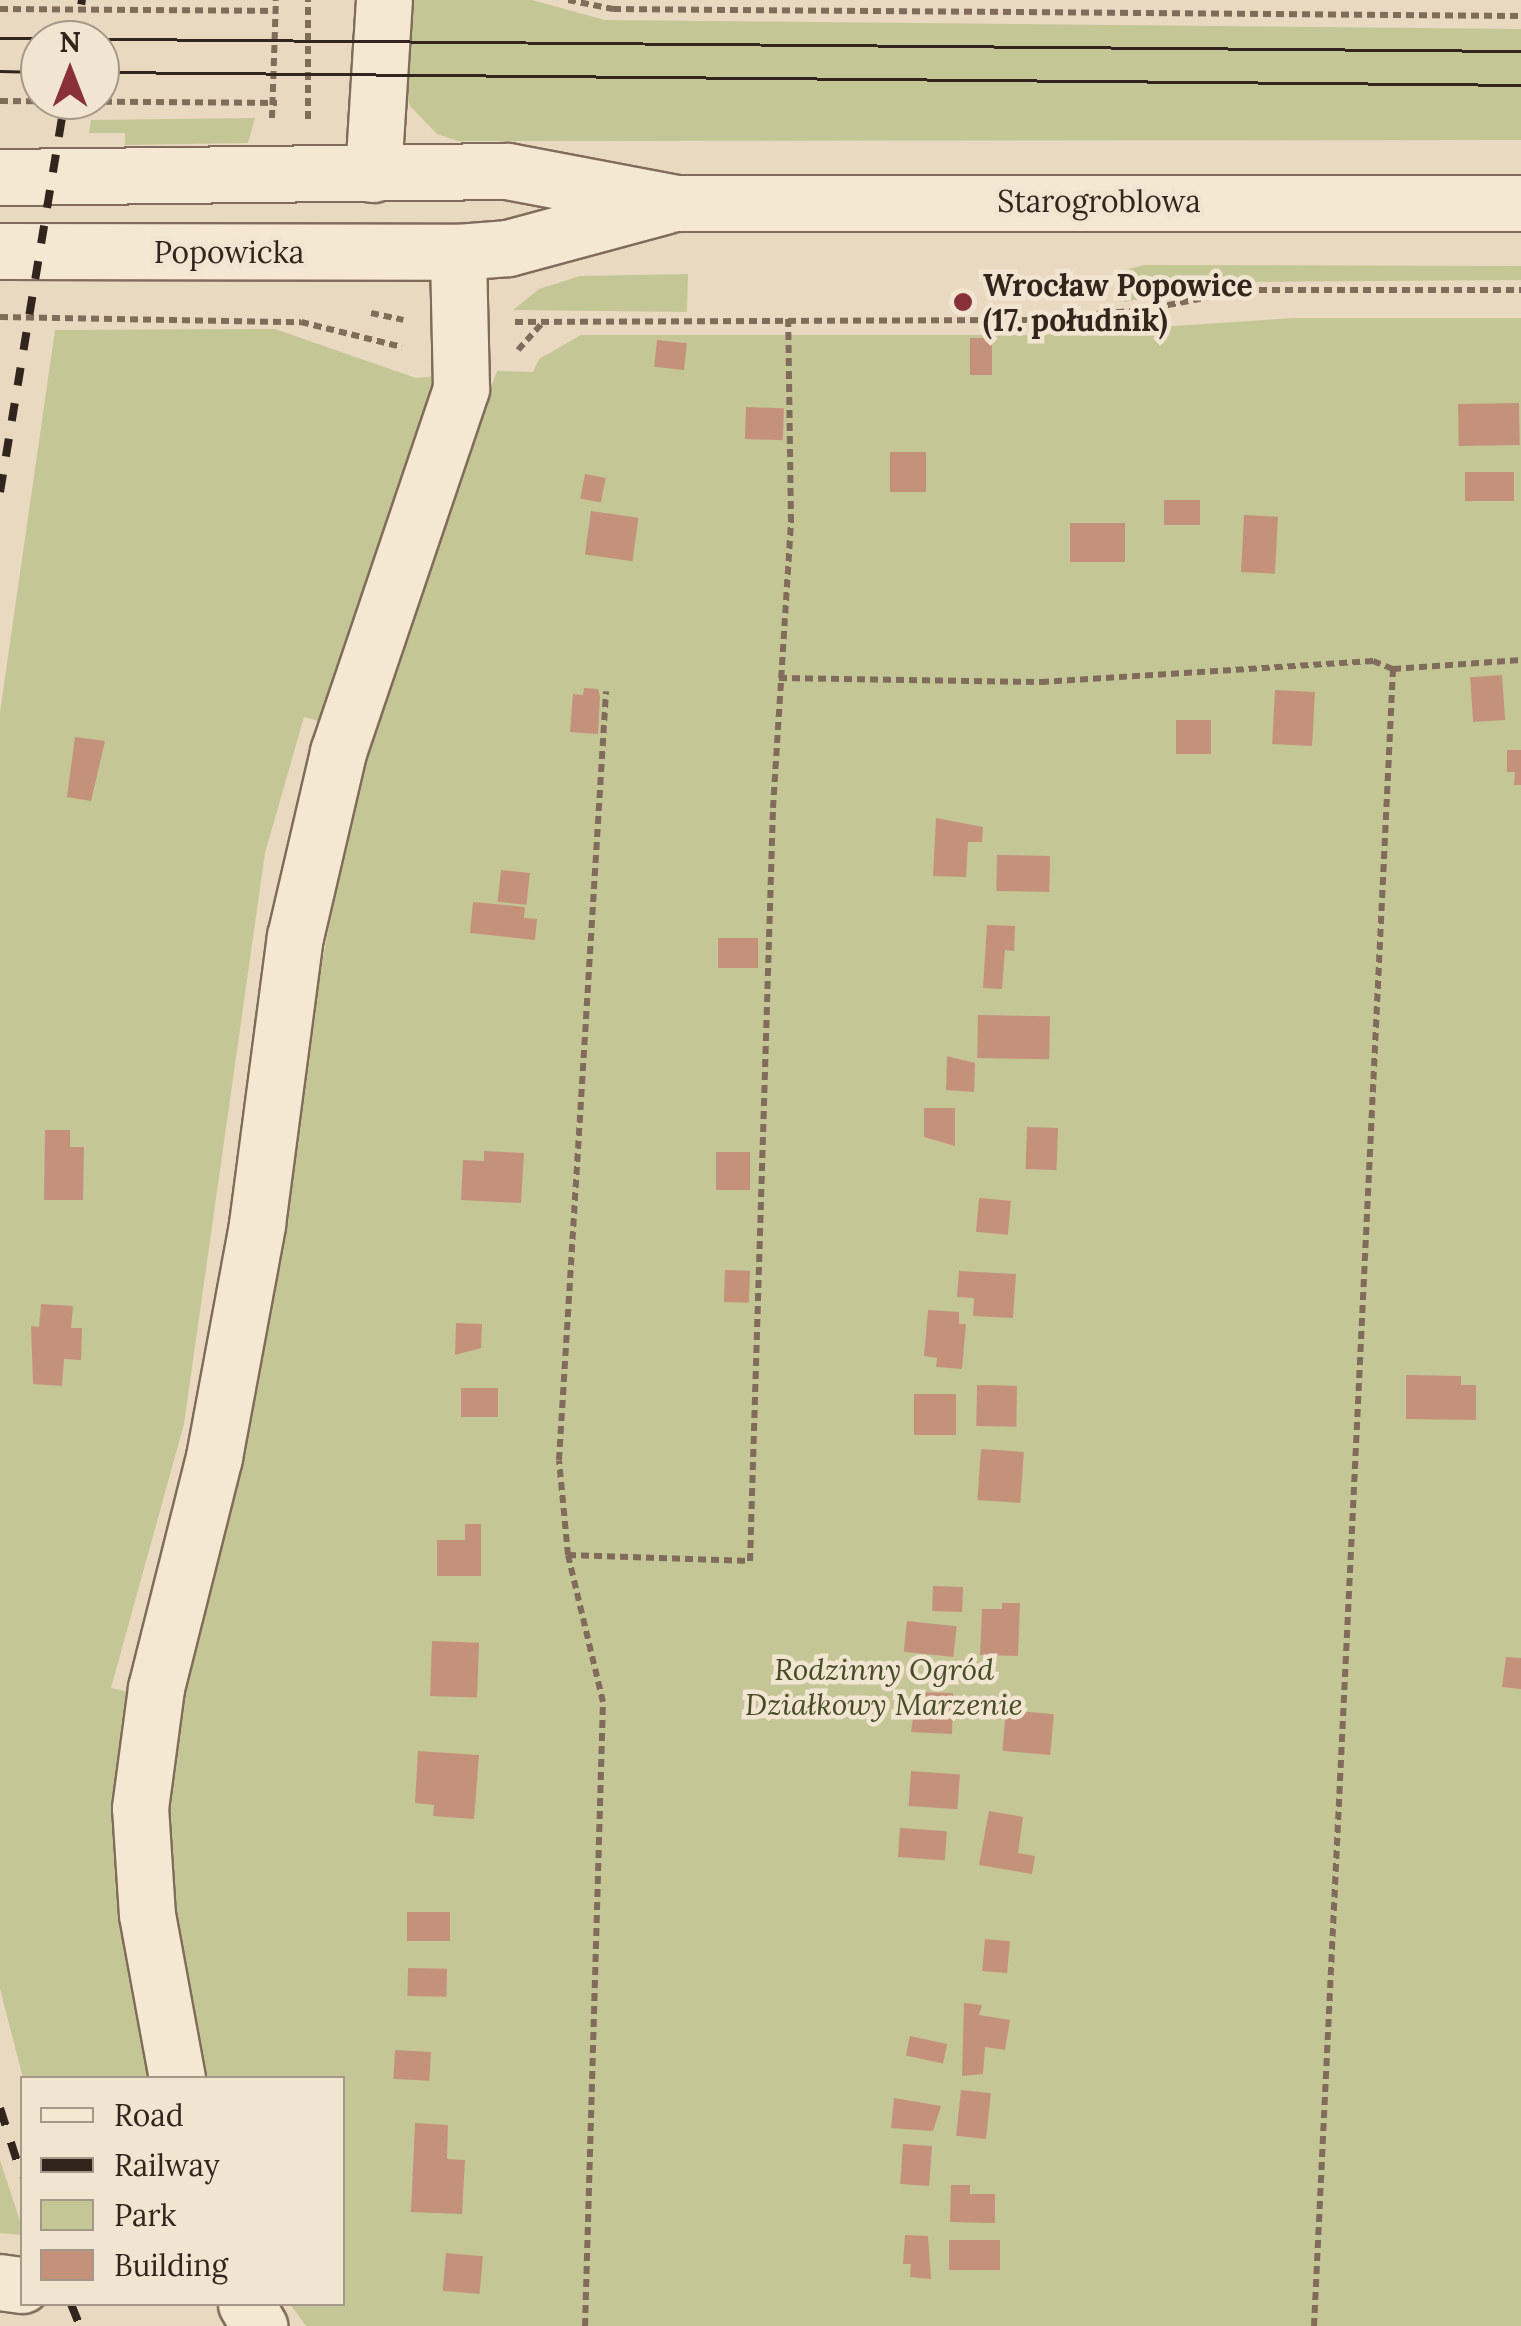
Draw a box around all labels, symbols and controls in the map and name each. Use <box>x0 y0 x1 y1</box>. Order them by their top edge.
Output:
north arrow <box>20 20 120 120</box>
text: N <box>59 24 81 60</box>
street label: Starogroblowa <box>997 183 1201 219</box>
street label: Popowicka <box>154 234 304 270</box>
place label: Wrocław Popowice (17. południk) <box>983 267 1253 338</box>
marker: Wrocław Popowice (17. południk) <box>952 291 974 313</box>
park label: Rodzinny Ogród Działkowy Marzenie <box>745 1651 1023 1722</box>
legend <box>20 2076 345 2306</box>
text: Road <box>114 2096 184 2134</box>
text: Railway <box>114 2146 220 2184</box>
text: Park <box>114 2196 176 2234</box>
text: Building <box>114 2246 228 2284</box>

